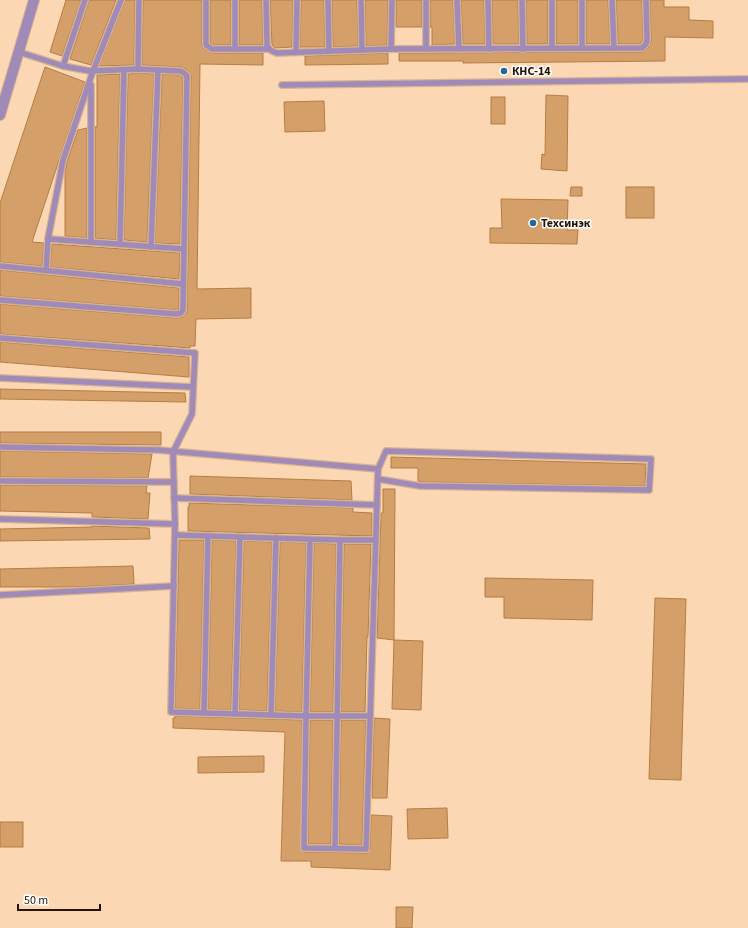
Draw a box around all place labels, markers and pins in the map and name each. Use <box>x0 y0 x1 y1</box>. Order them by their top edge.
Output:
place label: КНС-14 <box>512 63 551 80</box>
marker: КНС-14 <box>499 66 509 76</box>
place label: Техсинэк <box>541 215 591 232</box>
marker: Техсинэк <box>528 218 538 228</box>

